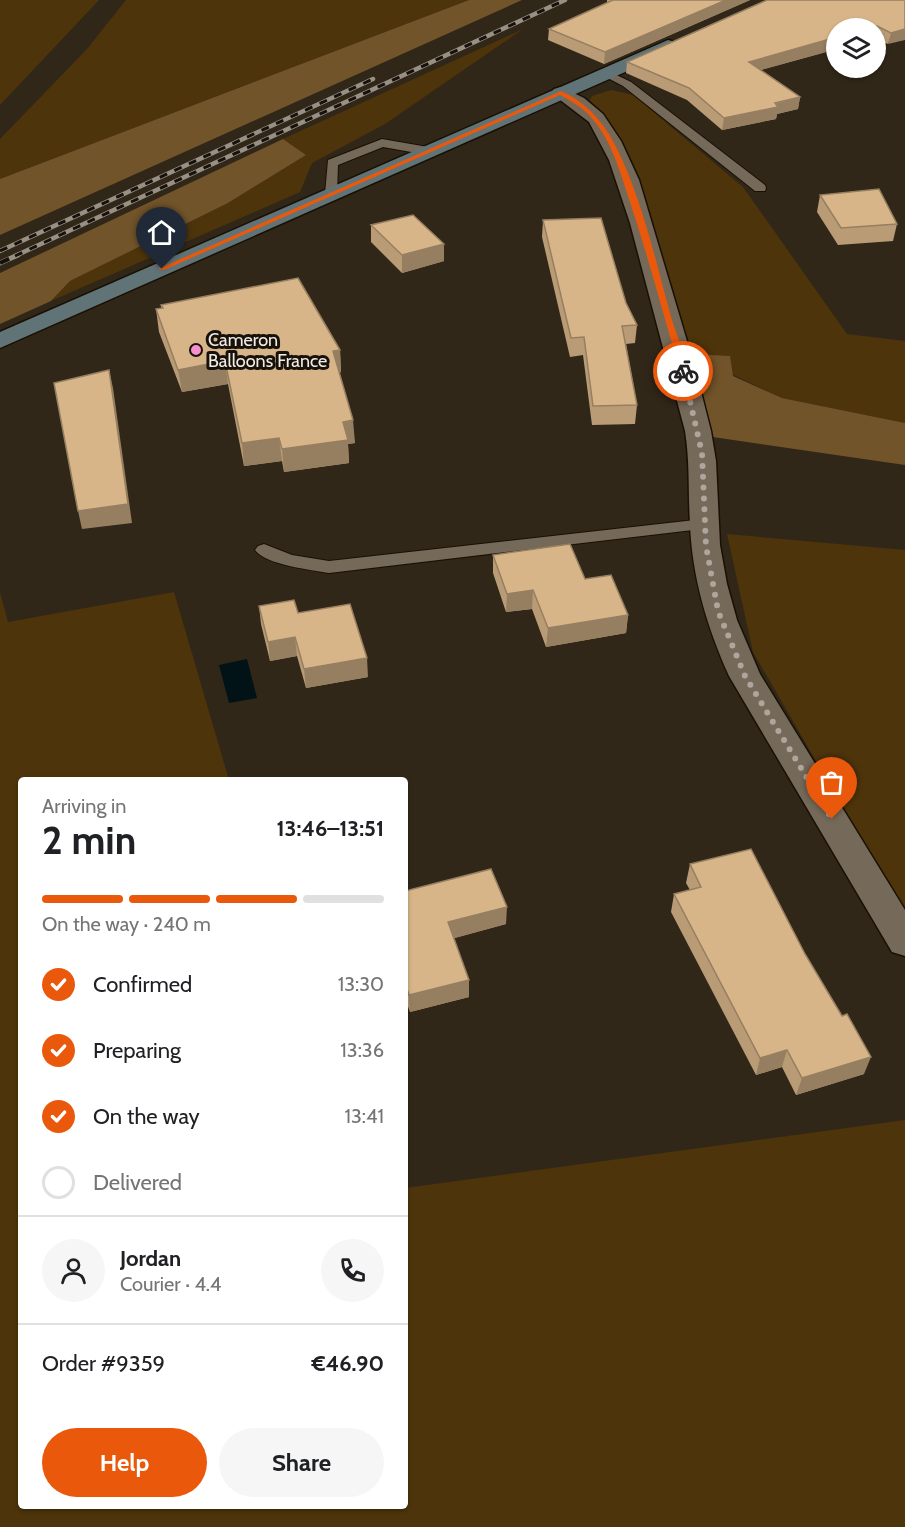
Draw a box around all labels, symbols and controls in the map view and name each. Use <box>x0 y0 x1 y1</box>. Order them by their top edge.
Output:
map controls <box>826 18 886 78</box>
button: layers <box>826 18 886 78</box>
pin <box>136 207 187 269</box>
icon: home <box>145 216 178 249</box>
place label: Cameron Balloons France <box>208 329 327 372</box>
courier <box>653 341 713 401</box>
marker: Cameron Balloons France <box>189 343 203 357</box>
icon: bike <box>667 355 700 388</box>
pin <box>806 757 857 819</box>
icon: bag <box>815 766 848 799</box>
text: Arriving in <box>42 794 126 818</box>
text: 13:46–13:51 <box>276 815 384 842</box>
text: 2 min <box>42 816 136 864</box>
text: On the way · 240 m <box>42 912 211 936</box>
icon: check <box>42 968 75 1001</box>
text: Confirmed <box>93 971 192 998</box>
text: 13:30 <box>338 972 384 996</box>
icon: check <box>42 1034 75 1067</box>
text: Preparing <box>93 1037 181 1064</box>
text: 13:36 <box>340 1038 384 1062</box>
icon: check <box>42 1100 75 1133</box>
text: On the way <box>93 1103 200 1130</box>
text: 13:41 <box>344 1104 384 1128</box>
text: Delivered <box>93 1169 182 1196</box>
button: person <box>42 1239 105 1302</box>
button: phone <box>321 1239 384 1302</box>
text: Jordan <box>120 1245 181 1272</box>
text: Courier · 4.4 <box>120 1272 221 1296</box>
text: Order #9359 <box>42 1350 165 1377</box>
text: €46.90 <box>311 1350 384 1377</box>
button: Help <box>42 1428 207 1497</box>
button: Share <box>219 1428 384 1497</box>

